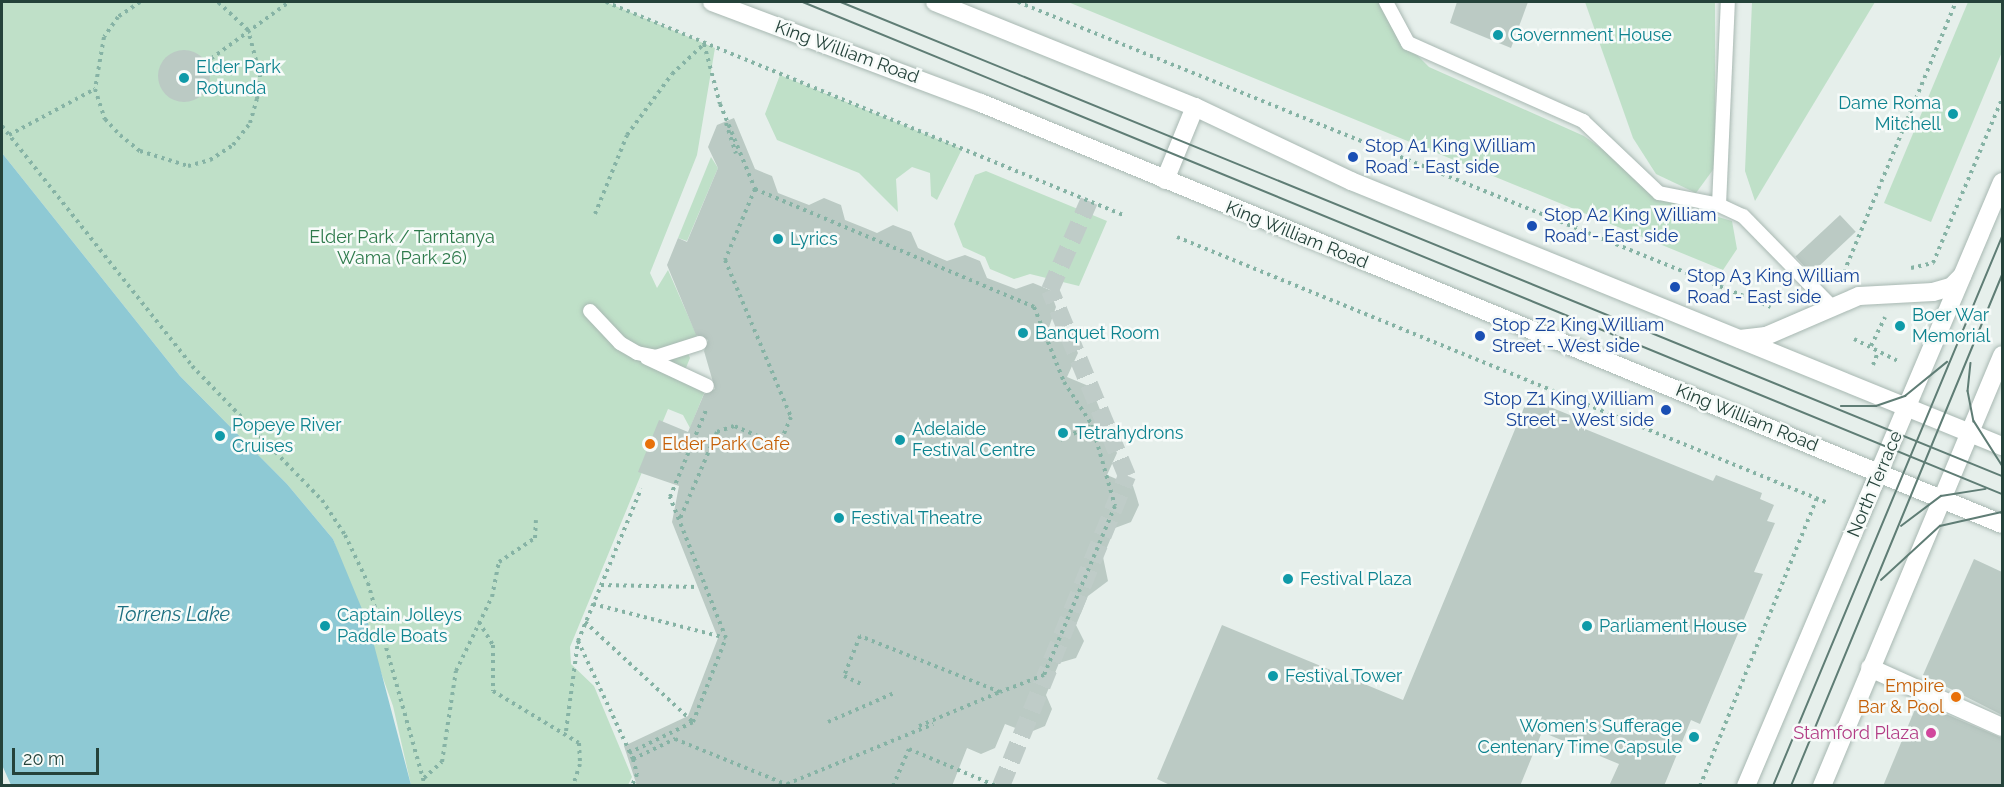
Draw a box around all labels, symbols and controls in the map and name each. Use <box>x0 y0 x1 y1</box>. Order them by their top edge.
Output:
street label: King William Road <box>772 16 922 88</box>
place label: Government House <box>1510 24 1672 46</box>
marker: Government House <box>1491 28 1505 42</box>
place label: Elder Park Rotunda <box>196 57 281 100</box>
marker: Elder Park Rotunda <box>177 71 191 85</box>
place label: Dame Roma Mitchell <box>1838 93 1941 136</box>
marker: Dame Roma Mitchell <box>1946 107 1960 121</box>
place label: Stop A1 King William Road - East side <box>1365 136 1537 178</box>
marker: Stop A1 King William Road - East side <box>1346 150 1360 164</box>
street label: King William Road <box>1222 196 1372 274</box>
place label: Stop A2 King William Road - East side <box>1544 205 1718 248</box>
marker: Stop A2 King William Road - East side <box>1525 219 1539 233</box>
park label: Elder Park / Tarntanya Wama (Park 26) <box>309 227 495 270</box>
place label: Lyrics <box>790 228 838 250</box>
marker: Lyrics <box>771 232 785 246</box>
place label: Stop A3 King William Road - East side <box>1687 266 1861 308</box>
marker: Stop A3 King William Road - East side <box>1668 280 1682 294</box>
place label: Boer War Memorial <box>1912 305 1990 348</box>
place label: Stop Z2 King William Street - West side <box>1492 315 1665 358</box>
marker: Boer War Memorial <box>1893 319 1907 333</box>
place label: Banquet Room <box>1035 322 1160 344</box>
marker: Banquet Room <box>1016 326 1030 340</box>
marker: Stop Z2 King William Street - West side <box>1473 329 1487 343</box>
street label: King William Road <box>1672 379 1822 457</box>
place label: Stop Z1 King William Street - West side <box>1483 389 1654 432</box>
marker: Stop Z1 King William Street - West side <box>1659 403 1673 417</box>
place label: Popeye River Cruises <box>232 415 341 458</box>
place label: Adelaide Festival Centre <box>912 419 1036 462</box>
place label: Tetrahydrons <box>1075 422 1183 444</box>
marker: Tetrahydrons <box>1056 426 1070 440</box>
street label: North Terrace <box>1843 427 1907 541</box>
marker: Popeye River Cruises <box>213 429 227 443</box>
place label: Elder Park Cafe <box>662 433 790 455</box>
marker: Adelaide Festival Centre <box>893 433 907 447</box>
marker: Elder Park Cafe <box>643 437 657 451</box>
place label: Festival Theatre <box>851 507 983 529</box>
marker: Festival Theatre <box>832 511 846 525</box>
place label: Festival Plaza <box>1300 568 1412 590</box>
marker: Festival Plaza <box>1281 572 1295 586</box>
water label: Torrens Lake <box>116 602 230 626</box>
place label: Captain Jolleys Paddle Boats <box>337 605 462 648</box>
place label: Parliament House <box>1599 615 1747 637</box>
marker: Captain Jolleys Paddle Boats <box>318 619 332 633</box>
marker: Parliament House <box>1580 619 1594 633</box>
place label: Festival Tower <box>1285 665 1403 687</box>
marker: Festival Tower <box>1266 669 1280 683</box>
place label: Empire Bar & Pool <box>1857 676 1944 718</box>
marker: Empire Bar & Pool <box>1949 690 1963 704</box>
place label: Women's Sufferage Centenary Time Capsule <box>1477 716 1682 758</box>
place label: Stamford Plaza <box>1793 722 1919 744</box>
marker: Stamford Plaza <box>1924 726 1938 740</box>
marker: Women's Sufferage Centenary Time Capsule <box>1687 730 1701 744</box>
scale bar <box>15 736 102 774</box>
text: 20 m <box>23 748 65 769</box>

